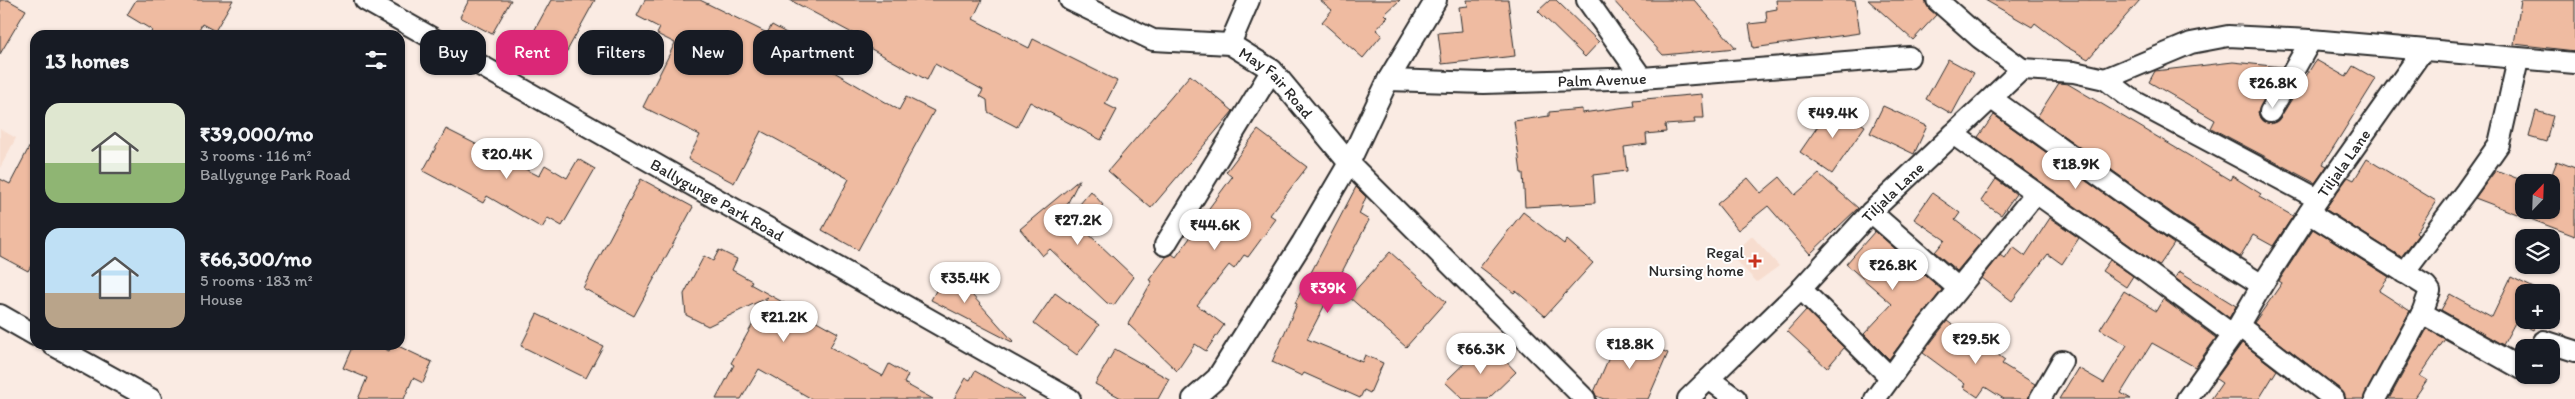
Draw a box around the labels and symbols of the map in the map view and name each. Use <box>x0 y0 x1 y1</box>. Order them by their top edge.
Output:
street label: May Fair Road <box>1235 43 1317 122</box>
pin: ₹26.8K <box>2232 66 2314 109</box>
street label: Palm Avenue <box>1557 69 1647 91</box>
pin: ₹49.4K <box>1792 96 1874 139</box>
street label: Tiljala Lane <box>2313 125 2374 201</box>
pin: ₹20.4K <box>466 138 548 180</box>
pin: ₹18.9K <box>2035 148 2117 190</box>
street label: Ballygunge Park Road <box>647 155 788 245</box>
street label: Tiljala Lane <box>1857 158 1928 226</box>
north arrow <box>2515 174 2560 219</box>
pin: ₹27.2K <box>1037 204 1119 246</box>
pin: ₹44.6K <box>1174 208 1256 251</box>
place label: Regal Nursing home <box>1648 243 1744 280</box>
pin: ₹26.8K <box>1852 248 1934 291</box>
marker: Regal Nursing home <box>1748 254 1762 268</box>
pin: ₹35.4K <box>924 262 1006 304</box>
pin: ₹39K <box>1298 272 1358 314</box>
pin: ₹21.2K <box>743 300 825 343</box>
pin: ₹29.5K <box>1935 322 2017 365</box>
pin: ₹18.8K <box>1589 328 1671 370</box>
pin: ₹66.3K <box>1440 332 1522 375</box>

